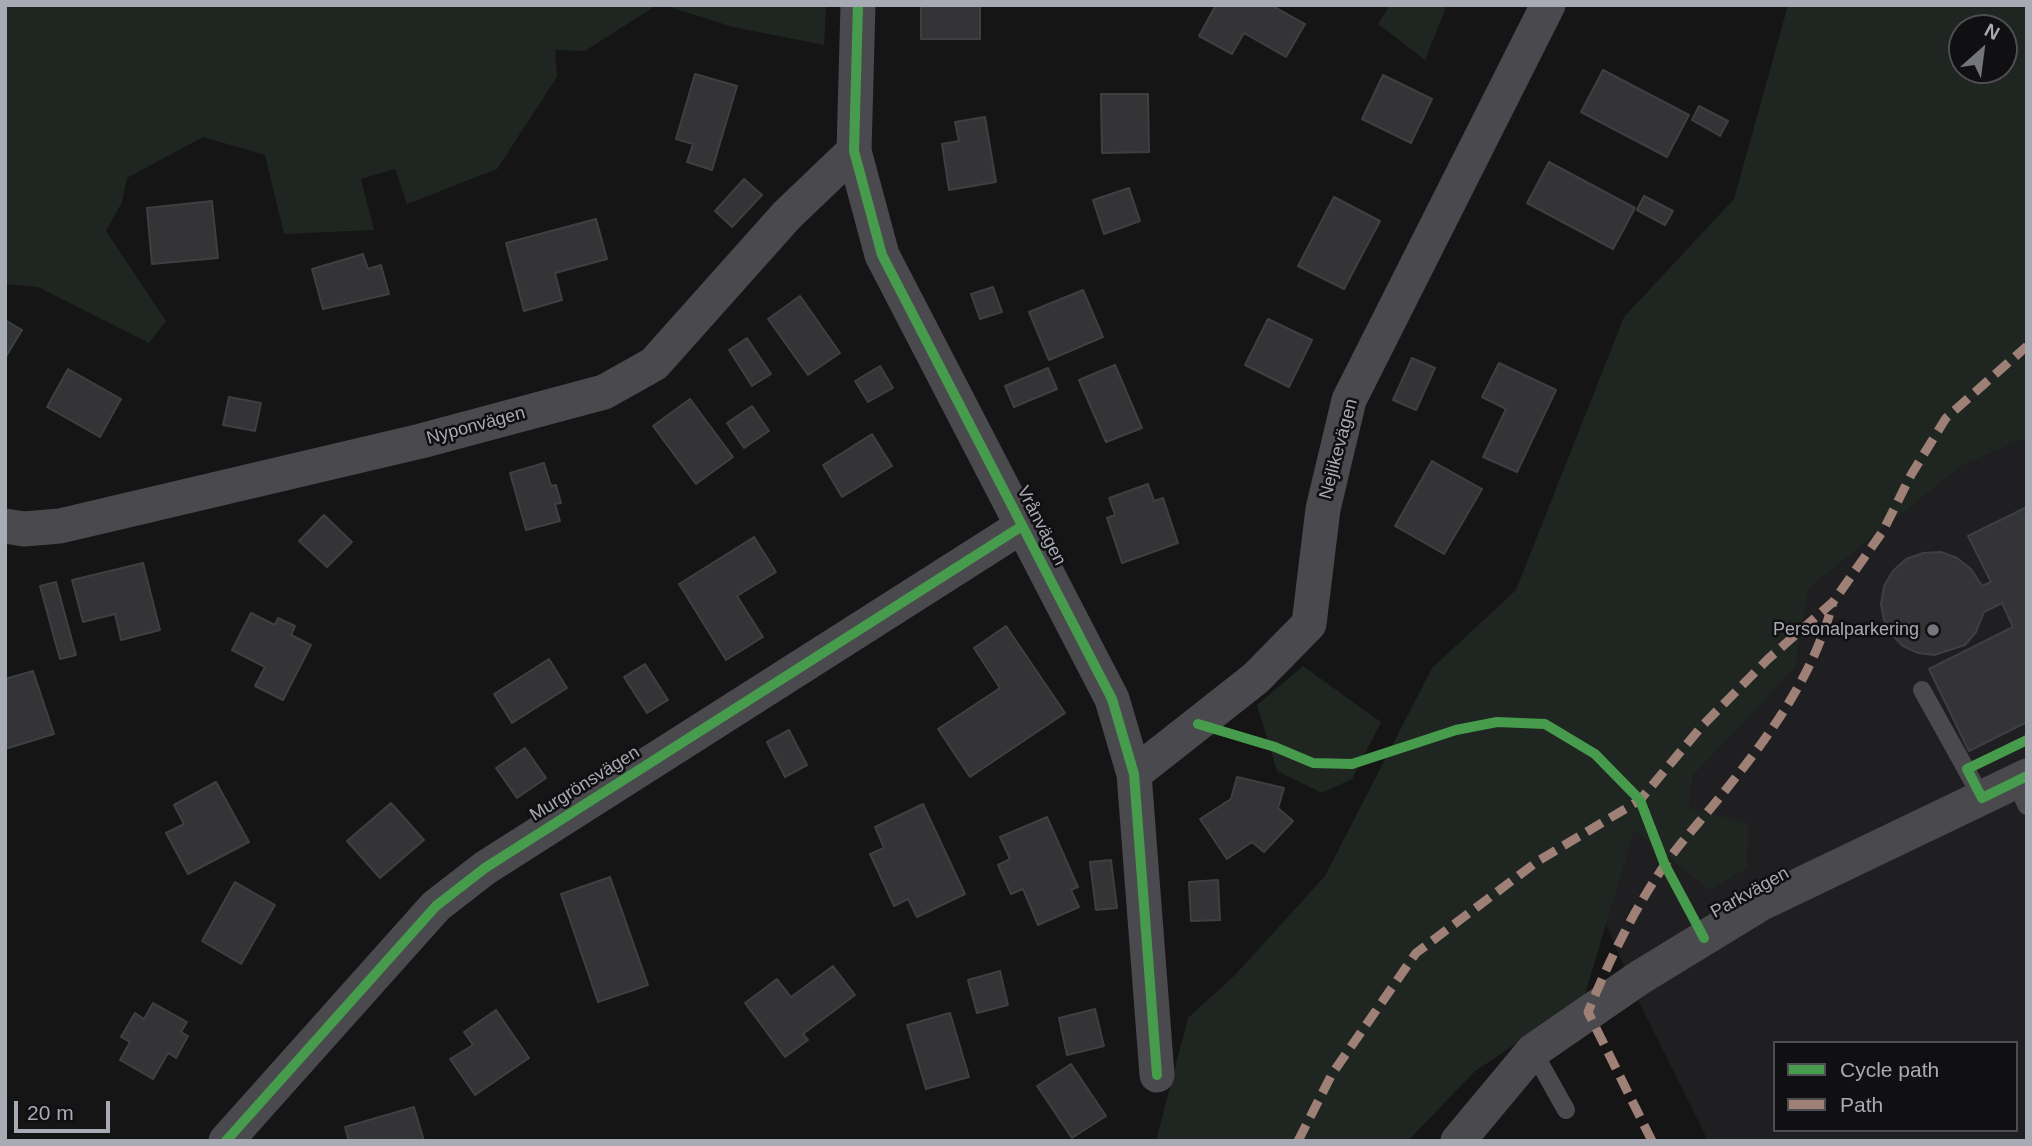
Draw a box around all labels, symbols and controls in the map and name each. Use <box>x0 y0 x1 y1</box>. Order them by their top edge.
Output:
north arrow <box>1948 14 2018 84</box>
text: N <box>1981 19 2003 44</box>
street label: Nejlikevägen <box>1315 396 1363 502</box>
street label: Nyponvägen <box>424 402 528 450</box>
street label: Vrånvägen <box>1012 483 1070 569</box>
place label: Personalparkering <box>1773 619 1919 641</box>
marker: Personalparkering <box>1925 622 1941 638</box>
street label: Murgrönsvägen <box>526 742 644 826</box>
street label: Parkvägen <box>1707 863 1793 923</box>
legend <box>1773 1041 2018 1132</box>
text: Cycle path <box>1840 1058 1939 1081</box>
scale bar <box>18 1086 114 1130</box>
text: Path <box>1840 1093 1883 1116</box>
text: 20 m <box>27 1101 74 1124</box>

